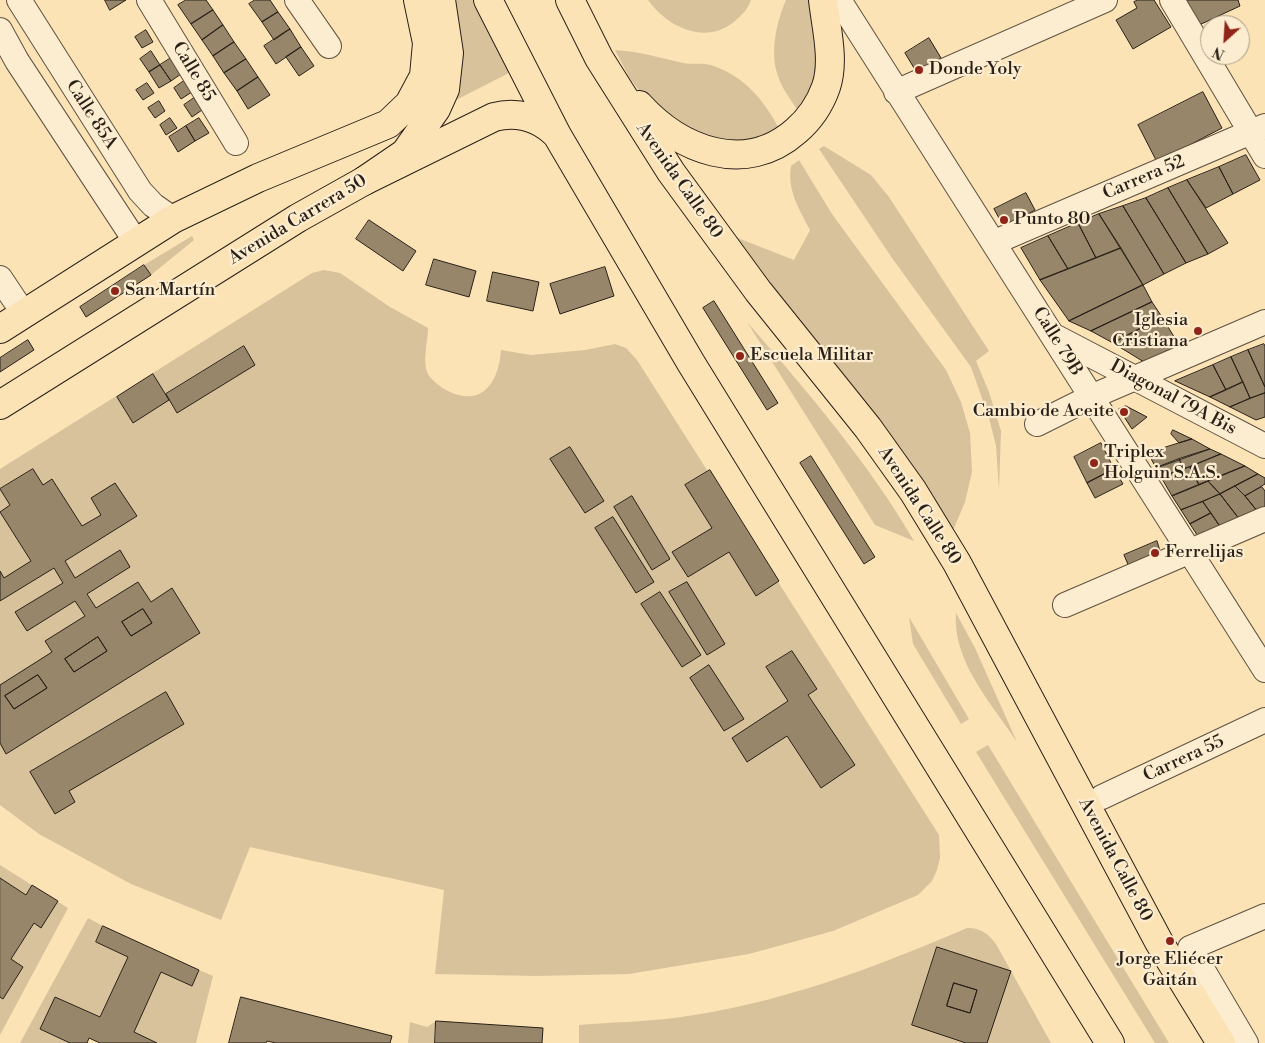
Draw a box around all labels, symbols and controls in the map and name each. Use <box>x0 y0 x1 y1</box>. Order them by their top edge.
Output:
north arrow <box>1200 15 1250 65</box>
street label: Calle 85 <box>167 38 219 106</box>
text: N <box>1210 42 1228 63</box>
place label: Donde Yoly <box>929 59 1022 81</box>
marker: Donde Yoly <box>913 64 925 76</box>
street label: Calle 85A <box>61 76 121 154</box>
street label: Avenida Calle 80 <box>631 119 727 243</box>
street label: Carrera 52 <box>1100 151 1188 205</box>
street label: Avenida Carrera 50 <box>225 170 371 270</box>
place label: Punto 80 <box>1014 209 1090 231</box>
marker: Punto 80 <box>998 214 1010 226</box>
place label: San Martín <box>125 280 215 302</box>
marker: San Martín <box>109 285 121 297</box>
street label: Calle 79B <box>1027 304 1087 380</box>
place label: Iglesia Cristiana <box>1112 310 1188 352</box>
marker: Iglesia Cristiana <box>1192 325 1204 337</box>
place label: Escuela Militar <box>750 345 873 367</box>
marker: Escuela Militar <box>734 350 746 362</box>
street label: Diagonal 79A Bis <box>1106 356 1240 440</box>
place label: Cambio de Aceite <box>973 401 1114 423</box>
marker: Cambio de Aceite <box>1118 406 1130 418</box>
place label: Triplex Holguin S.A.S. <box>1104 442 1220 484</box>
street label: Avenida Calle 80 <box>873 443 965 569</box>
marker: Triplex Holguin S.A.S. <box>1088 457 1100 469</box>
place label: Ferrelijas <box>1165 542 1243 564</box>
marker: Ferrelijas <box>1149 547 1161 559</box>
street label: Carrera 55 <box>1140 731 1228 787</box>
street label: Avenida Calle 80 <box>1073 795 1157 925</box>
marker: Jorge Eliécer Gaitán <box>1164 935 1176 947</box>
place label: Jorge Eliécer Gaitán <box>1117 949 1223 992</box>

